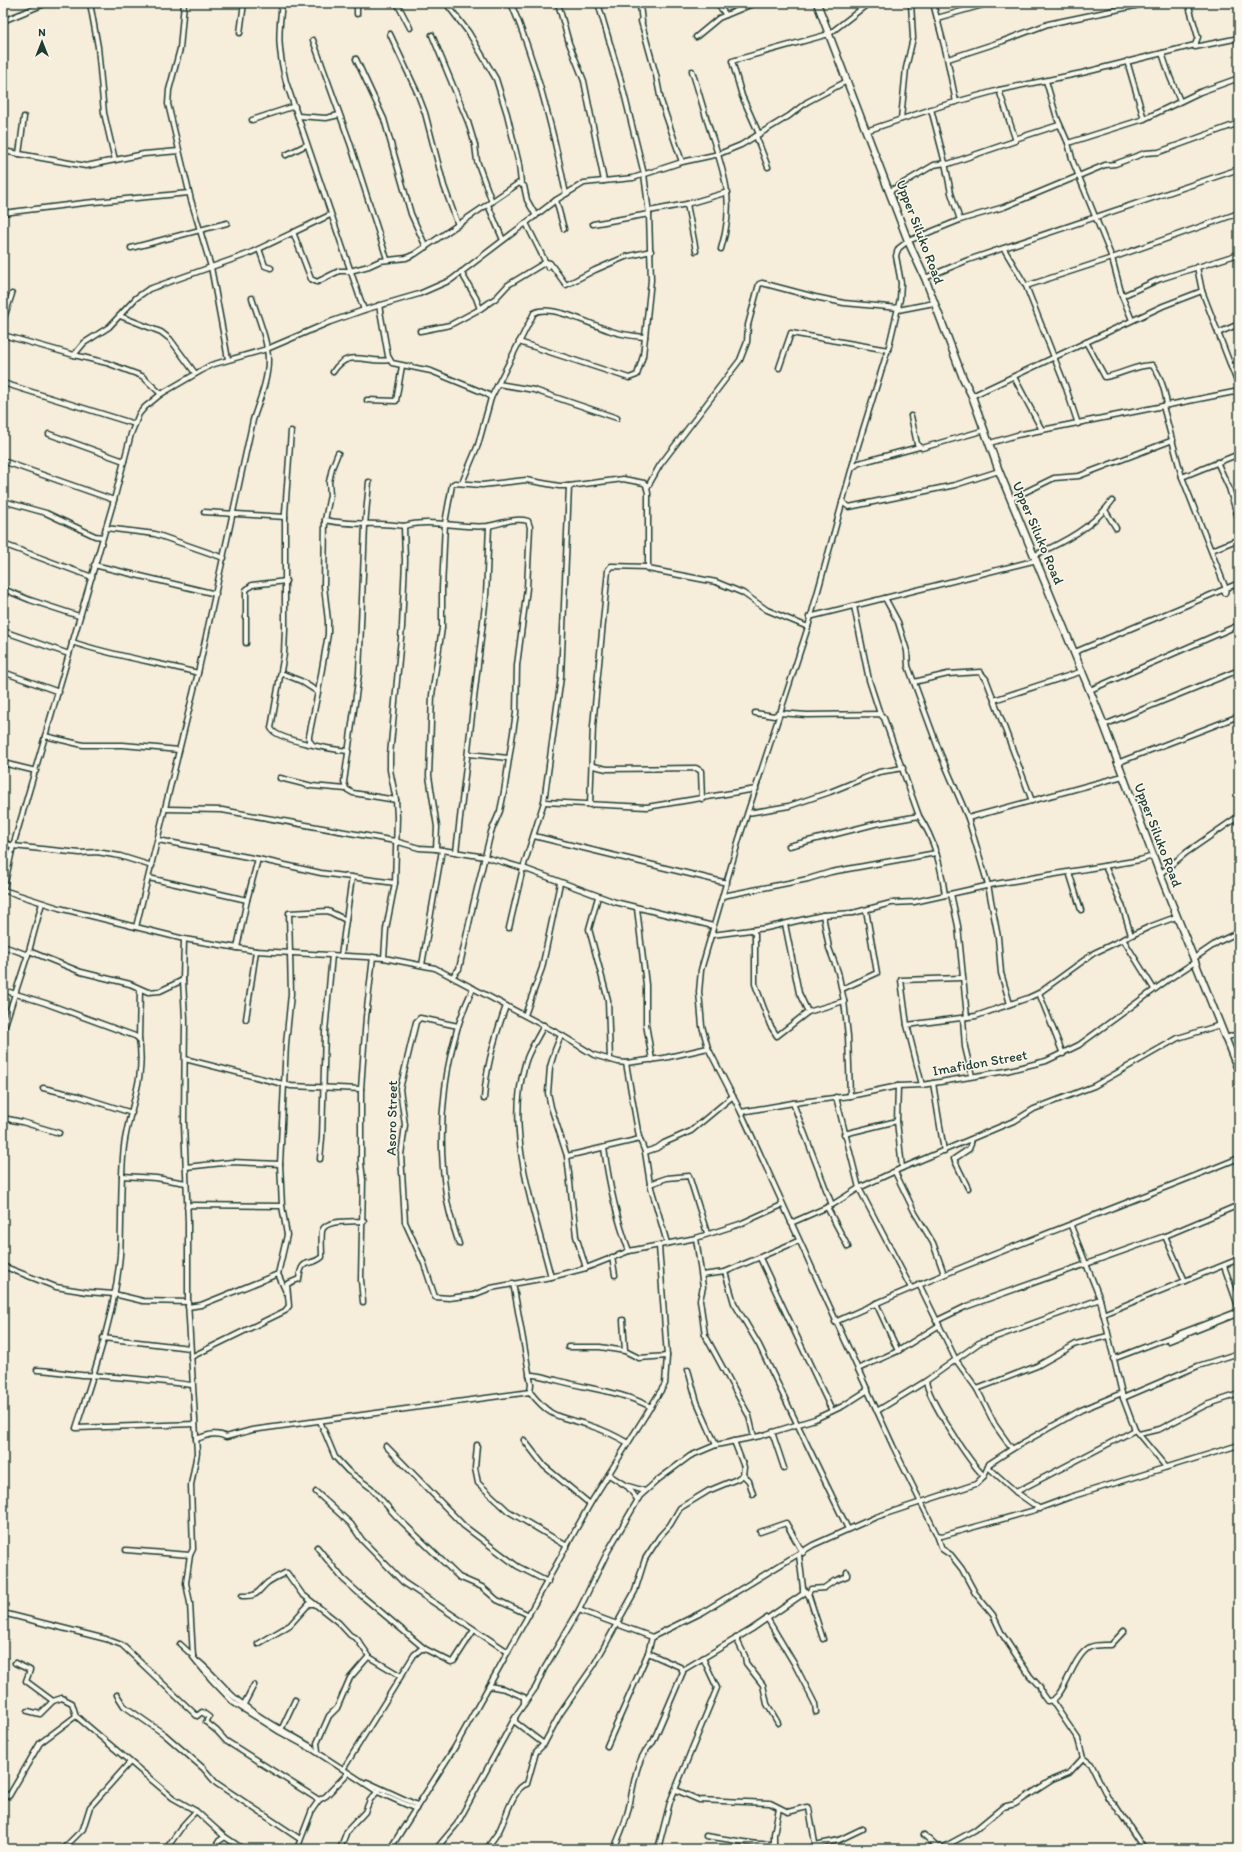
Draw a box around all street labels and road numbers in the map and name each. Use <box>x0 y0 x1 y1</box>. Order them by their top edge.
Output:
street label: Upper Siluko Road <box>892 178 948 287</box>
street label: Upper Siluko Road <box>1009 479 1067 587</box>
street label: Upper Siluko Road <box>1130 781 1186 890</box>
street label: Imafidon Street <box>931 1046 1029 1080</box>
street label: Asoro Street <box>383 1080 401 1156</box>

